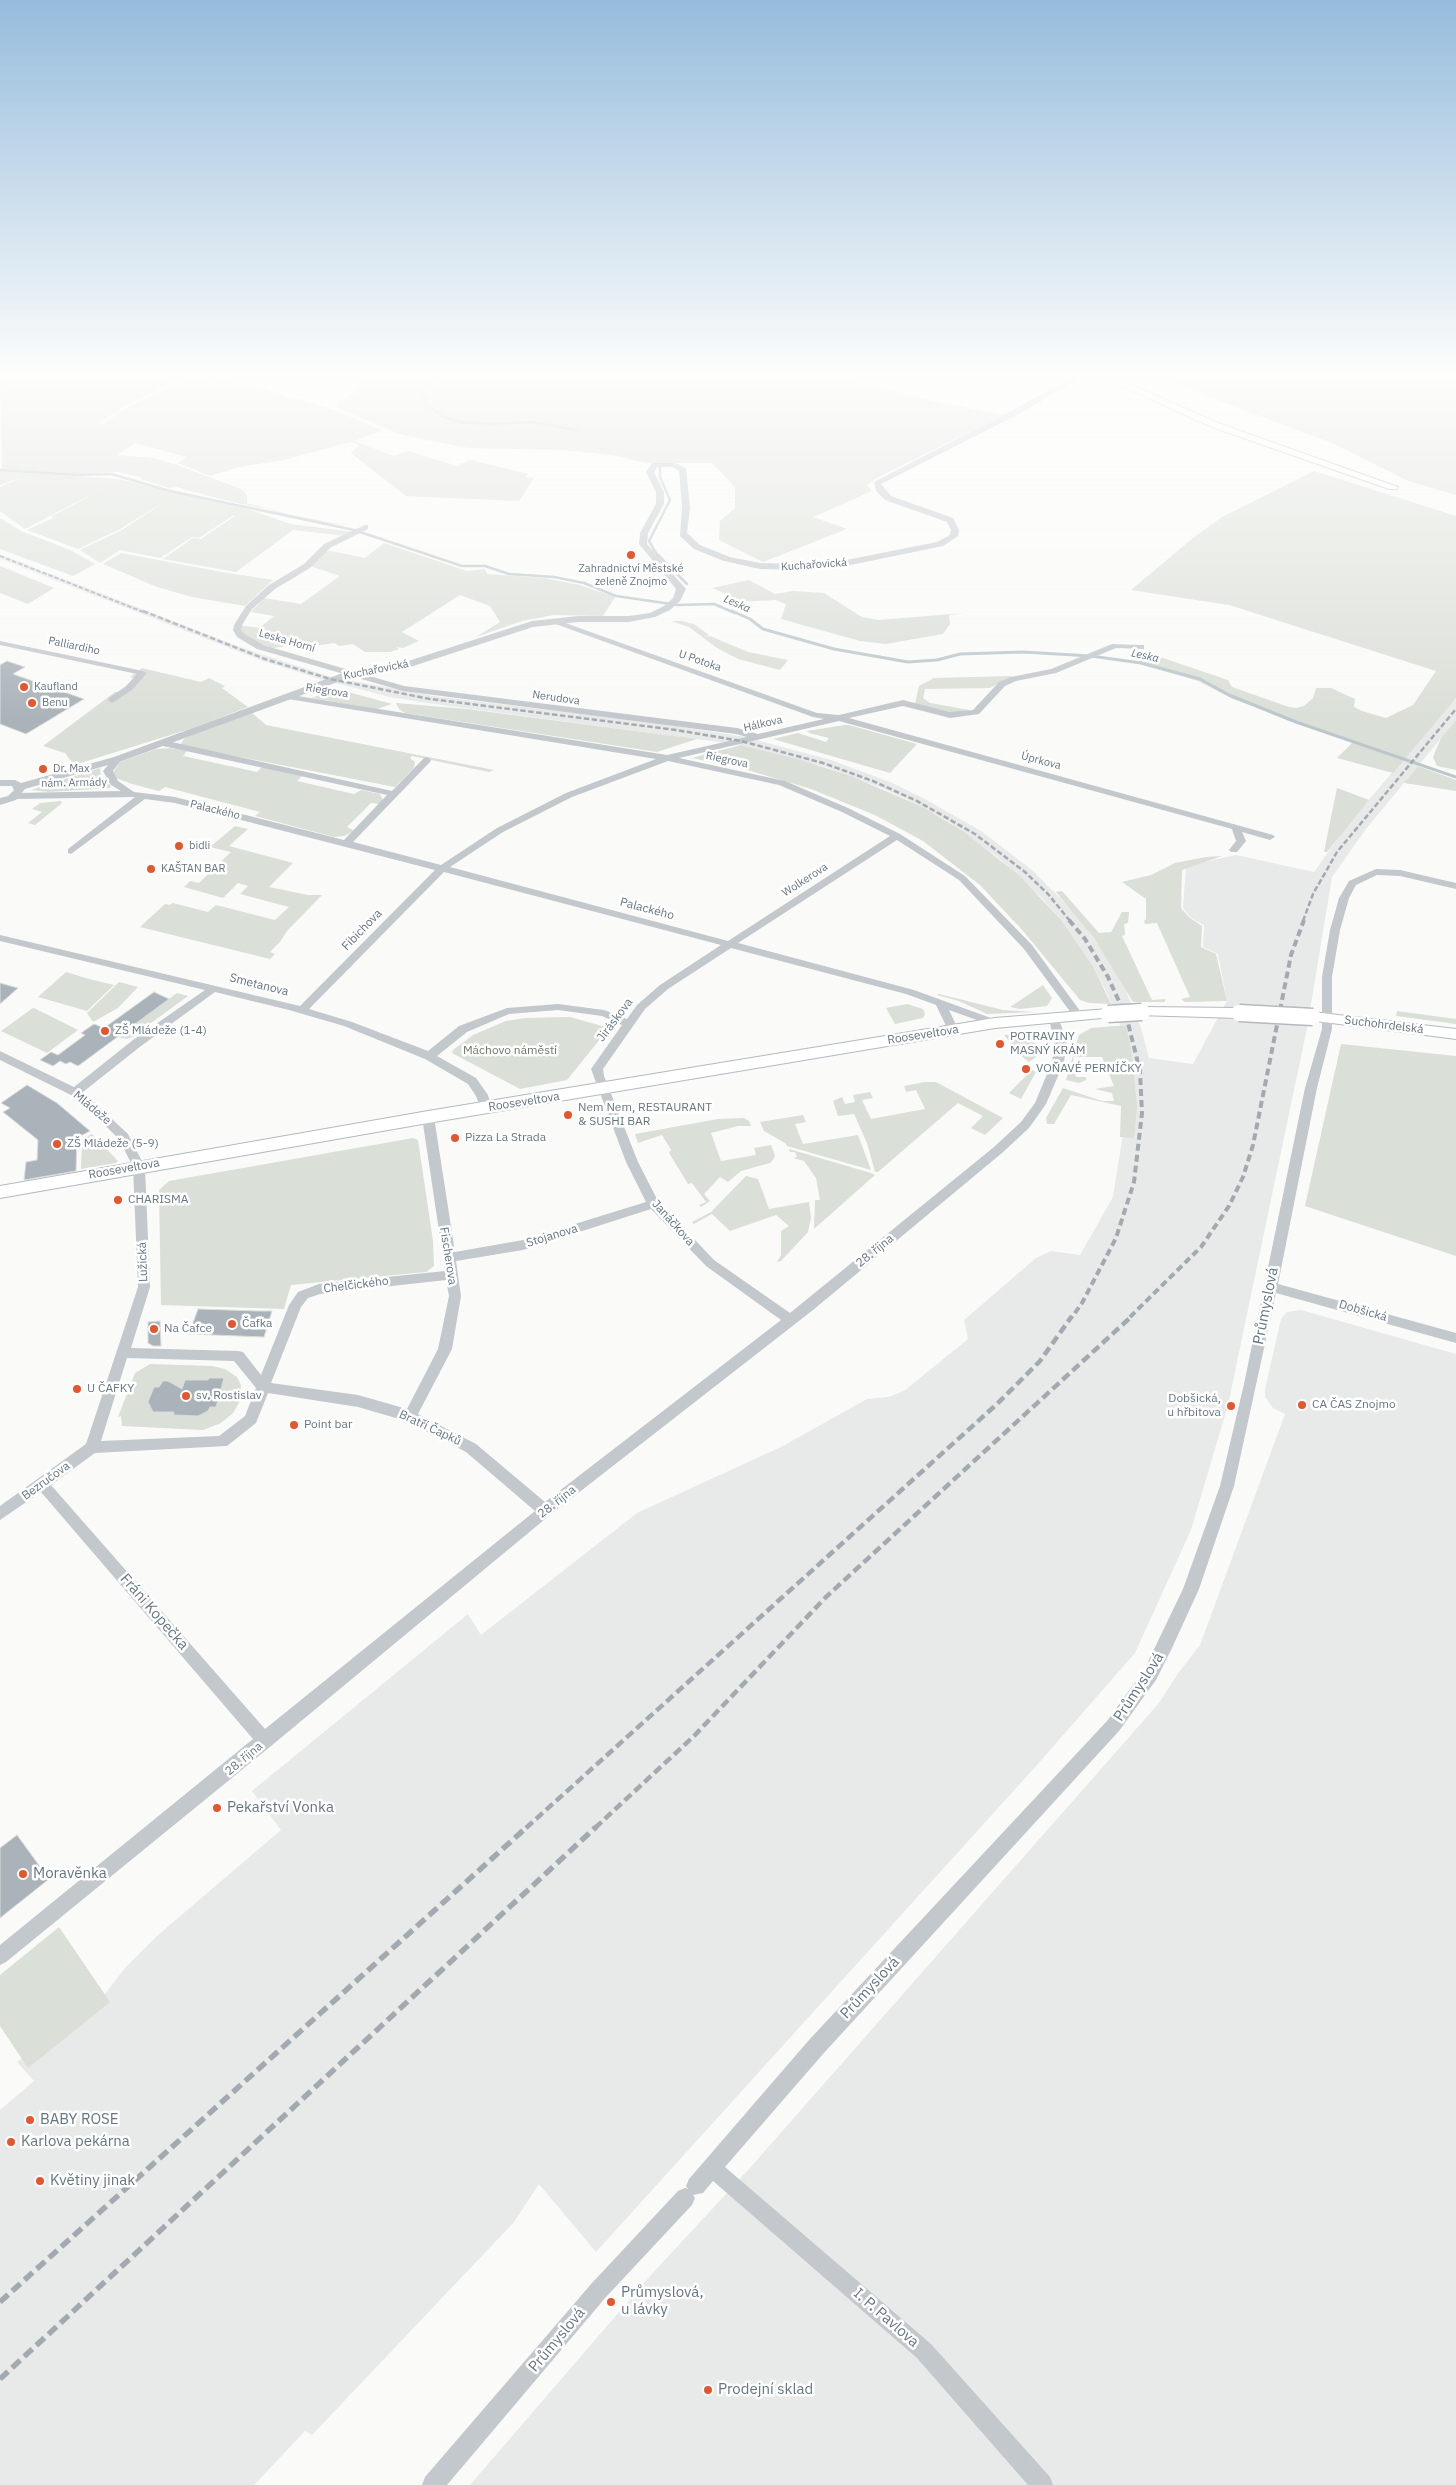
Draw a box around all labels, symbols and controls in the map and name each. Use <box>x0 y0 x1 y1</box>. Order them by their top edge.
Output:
marker: Zahradnictví Městské zeleně Znojmo <box>625 549 637 561</box>
street label: Kuchařovická <box>781 556 847 574</box>
place label: Zahradnictví Městské zeleně Znojmo <box>578 562 684 588</box>
water label: Leska <box>722 592 752 616</box>
street label: Leska Horní <box>257 627 317 655</box>
street label: Palliardiho <box>47 634 101 658</box>
water label: Leska <box>1130 647 1160 665</box>
street label: U Potoka <box>677 648 723 674</box>
street label: Kuchařovická <box>342 657 410 683</box>
place label: Kaufland <box>34 680 78 694</box>
marker: Kaufland <box>18 681 30 693</box>
street label: Riegrova <box>305 681 349 701</box>
street label: Nerudova <box>531 688 581 708</box>
place label: Benu <box>42 696 68 710</box>
marker: Benu <box>26 697 38 709</box>
street label: Hálkova <box>742 713 784 735</box>
street label: Riegrova <box>705 749 749 771</box>
street label: Úprkova <box>1020 749 1062 773</box>
place label: Dr. Max <box>53 762 90 776</box>
marker: Dr. Max <box>37 763 49 775</box>
street label: nám. Armády <box>41 776 107 790</box>
street label: Palackého <box>189 797 241 823</box>
place label: bidli <box>189 839 210 853</box>
marker: bidli <box>173 840 185 852</box>
street label: Wolkerova <box>780 860 830 900</box>
place label: KAŠTAN BAR <box>161 862 225 876</box>
marker: KAŠTAN BAR <box>145 863 157 875</box>
street label: Palackého <box>618 895 676 923</box>
street label: Fibichova <box>339 907 385 953</box>
street label: Smetanova <box>228 971 290 999</box>
street label: Jiráskova <box>594 995 636 1045</box>
street label: Suchohrdelská <box>1344 1013 1424 1037</box>
street label: Rooseveltova <box>886 1022 960 1048</box>
place label: ZŠ Mládeže (1-4) <box>115 1024 207 1038</box>
marker: ZŠ Mládeže (1-4) <box>99 1025 111 1037</box>
place label: POTRAVINY MASNÝ KRÁM <box>1010 1030 1086 1058</box>
marker: POTRAVINY MASNÝ KRÁM <box>994 1038 1006 1050</box>
park label: Máchovo náměstí <box>463 1044 557 1058</box>
place label: VOŇAVÉ PERNÍČKY <box>1036 1062 1142 1076</box>
marker: VOŇAVÉ PERNÍČKY <box>1020 1063 1032 1075</box>
street label: Mládeže <box>70 1088 114 1128</box>
street label: Rooseveltova <box>487 1089 561 1115</box>
place label: Nem Nem, RESTAURANT & SUSHI BAR <box>578 1101 712 1129</box>
marker: Nem Nem, RESTAURANT & SUSHI BAR <box>562 1109 574 1121</box>
place label: Pizza La Strada <box>465 1131 546 1145</box>
marker: Pizza La Strada <box>449 1132 461 1144</box>
place label: ZŠ Mládeže (5-9) <box>67 1137 159 1151</box>
marker: ZŠ Mládeže (5-9) <box>51 1138 63 1150</box>
street label: Rooseveltova <box>87 1156 161 1182</box>
place label: CHARISMA <box>128 1193 189 1207</box>
marker: CHARISMA <box>112 1194 124 1206</box>
street label: Janáčkova <box>649 1197 697 1249</box>
street label: Stojanova <box>525 1221 579 1251</box>
street label: Fischerova <box>436 1226 460 1286</box>
street label: 28. října <box>853 1232 897 1270</box>
street label: Lužická <box>135 1242 151 1282</box>
street label: Průmyslová <box>1250 1266 1282 1346</box>
street label: Chelčického <box>323 1274 389 1296</box>
street label: Dobšická <box>1337 1297 1389 1325</box>
place label: Čafka <box>242 1317 272 1331</box>
marker: Čafka <box>226 1318 238 1330</box>
place label: Na Čafce <box>164 1322 212 1336</box>
marker: Na Čafce <box>148 1323 160 1335</box>
place label: U ČAFKY <box>87 1382 134 1396</box>
marker: U ČAFKY <box>71 1383 83 1395</box>
place label: sv. Rostislav <box>196 1389 262 1403</box>
marker: sv. Rostislav <box>180 1390 192 1402</box>
place label: Dobšická, u hřbitova <box>1167 1392 1221 1420</box>
place label: CA ČAS Znojmo <box>1312 1398 1396 1412</box>
marker: CA ČAS Znojmo <box>1296 1399 1308 1411</box>
marker: Dobšická, u hřbitova <box>1225 1400 1237 1412</box>
street label: Bratří Čapků <box>397 1407 463 1449</box>
place label: Point bar <box>304 1418 352 1432</box>
marker: Point bar <box>288 1419 300 1431</box>
street label: Bezručova <box>19 1459 73 1503</box>
street label: 28. října <box>535 1483 579 1521</box>
street label: Fráni Kopečka <box>116 1570 192 1654</box>
street label: Průmyslová <box>1110 1649 1168 1725</box>
street label: 28. října <box>222 1739 266 1779</box>
place label: Pekařství Vonka <box>227 1799 334 1817</box>
marker: Pekařství Vonka <box>211 1802 223 1814</box>
place label: Moravěnka <box>33 1865 107 1883</box>
marker: Moravěnka <box>17 1868 29 1880</box>
street label: Průmyslová <box>837 1953 903 2023</box>
place label: BABY ROSE <box>40 2111 119 2129</box>
marker: BABY ROSE <box>24 2114 36 2126</box>
place label: Karlova pekárna <box>21 2133 130 2151</box>
marker: Karlova pekárna <box>5 2136 17 2148</box>
place label: Květiny jinak <box>50 2172 135 2190</box>
marker: Květiny jinak <box>34 2175 46 2187</box>
place label: Průmyslová, u lávky <box>621 2284 704 2319</box>
street label: I. P. Pavlova <box>850 2285 922 2351</box>
marker: Průmyslová, u lávky <box>605 2296 617 2308</box>
street label: Průmyslová <box>525 2304 589 2376</box>
place label: Prodejní sklad <box>718 2381 813 2399</box>
marker: Prodejní sklad <box>702 2384 714 2396</box>

